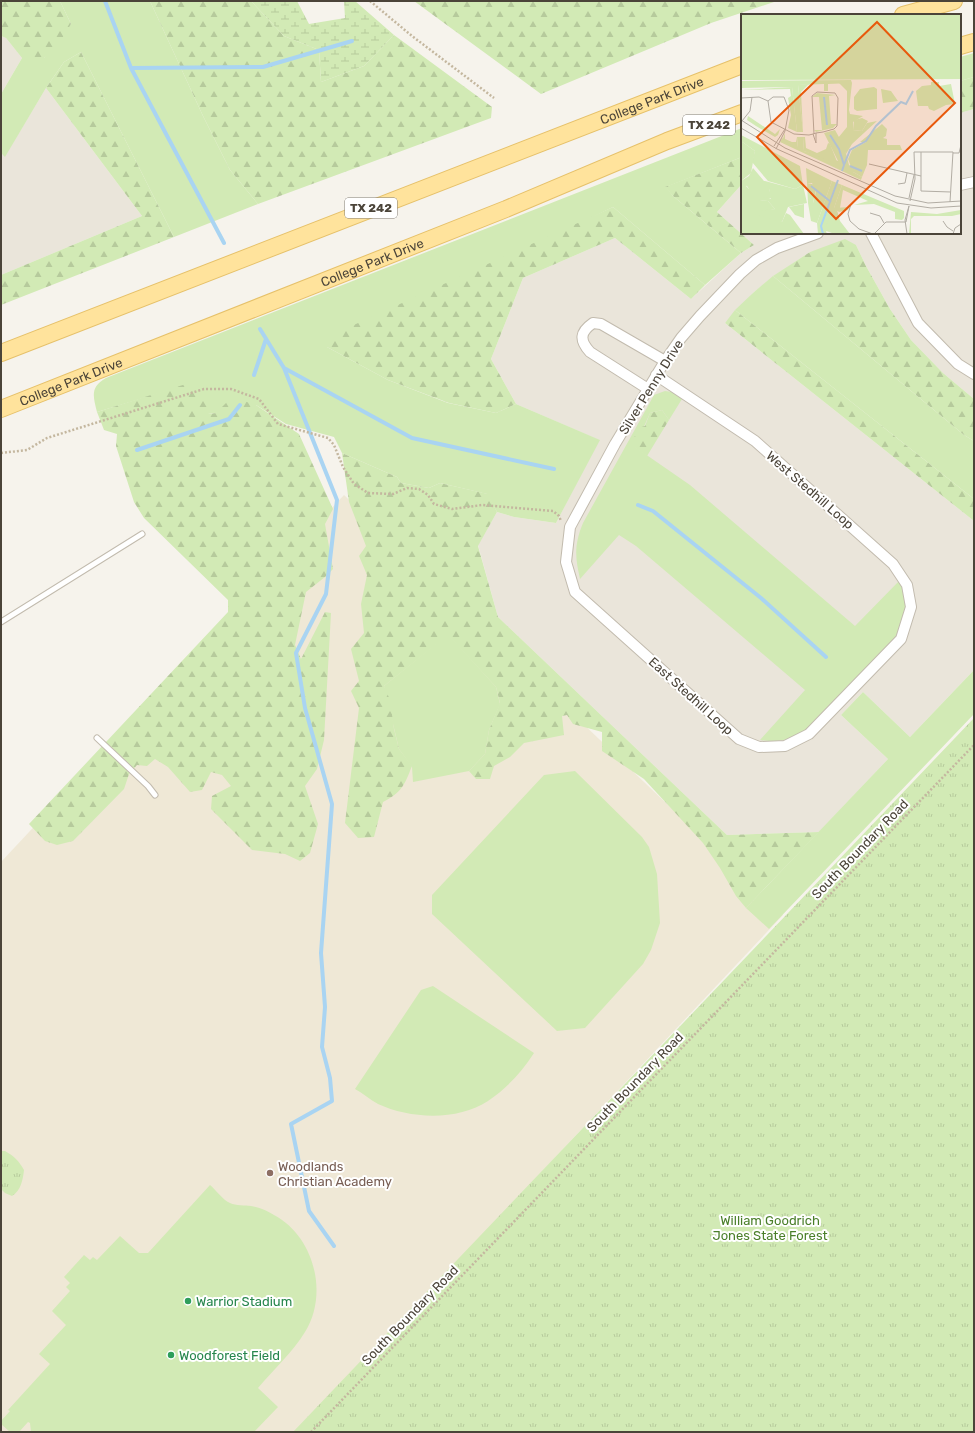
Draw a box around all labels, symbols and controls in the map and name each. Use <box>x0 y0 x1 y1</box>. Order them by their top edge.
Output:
inset map <box>741 14 961 234</box>
street label: College Park Drive <box>598 73 705 127</box>
road number: TX 242 <box>683 115 735 135</box>
road number: TX 242 <box>345 198 397 218</box>
street label: College Park Drive <box>318 235 426 289</box>
street label: Silver Penny Drive <box>616 337 686 437</box>
street label: College Park Drive <box>17 354 124 409</box>
street label: West Stedhill Loop <box>763 448 857 532</box>
street label: East Stedhill Loop <box>646 654 737 738</box>
street label: South Boundary Road <box>809 796 911 902</box>
street label: South Boundary Road <box>584 1029 686 1135</box>
place label: Woodlands Christian Academy <box>278 1159 392 1189</box>
marker: Woodlands Christian Academy <box>265 1168 275 1178</box>
park label: William Goodrich Jones State Forest <box>712 1213 828 1243</box>
street label: South Boundary Road <box>359 1262 461 1368</box>
place label: Warrior Stadium <box>196 1294 292 1309</box>
marker: Warrior Stadium <box>183 1296 193 1306</box>
place label: Woodforest Field <box>179 1348 280 1363</box>
marker: Woodforest Field <box>166 1350 176 1360</box>

